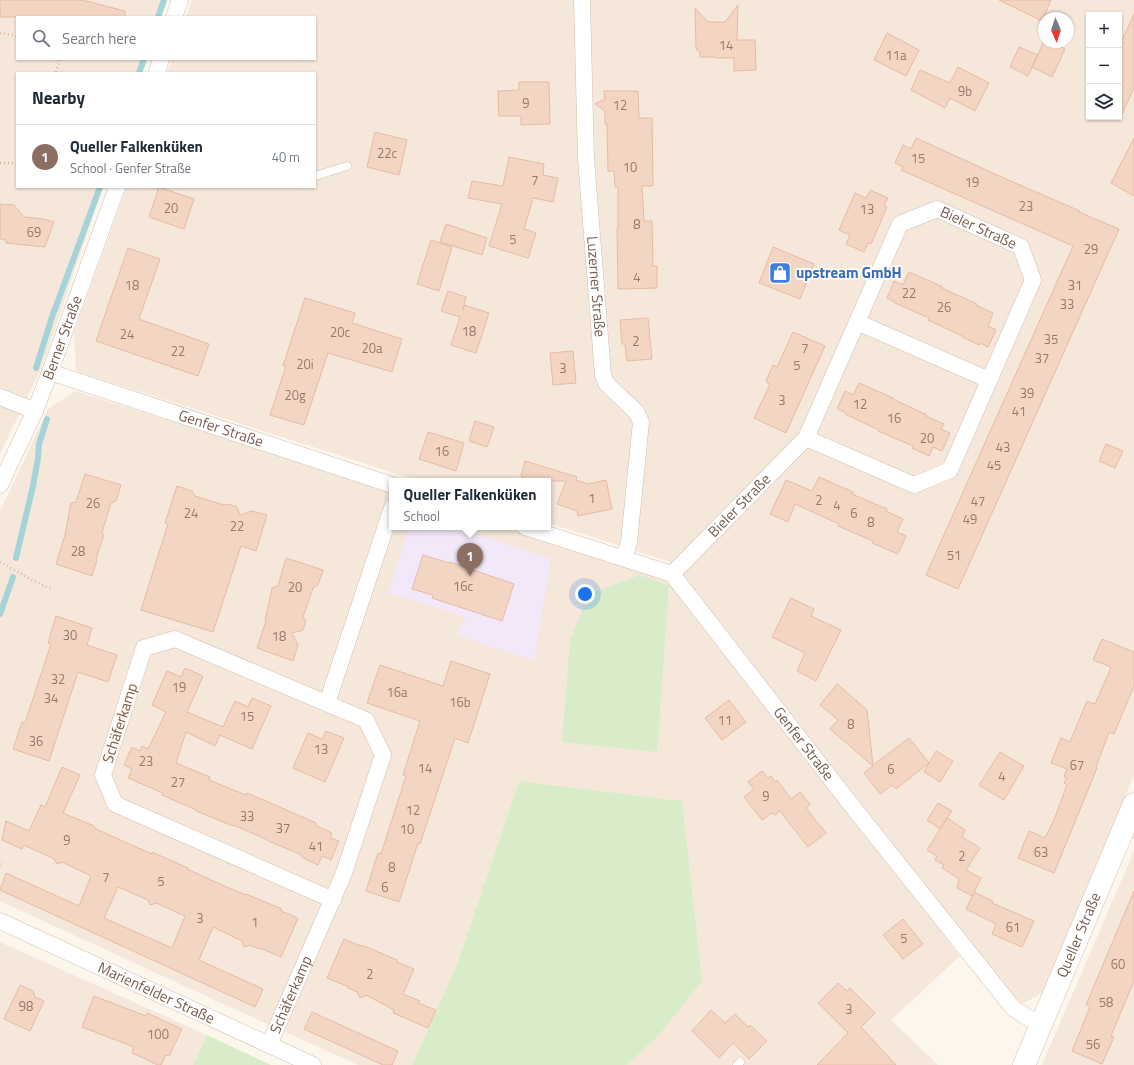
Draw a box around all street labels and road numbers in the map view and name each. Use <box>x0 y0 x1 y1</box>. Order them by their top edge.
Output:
street label: Bieler Straße <box>937 200 1021 255</box>
street label: Luzerner Straße <box>581 235 612 338</box>
street label: Berner Straße <box>36 292 88 383</box>
street label: Genfer Straße <box>176 403 266 453</box>
street label: Bieler Straße <box>702 468 776 542</box>
street label: Schäferkamp <box>96 680 143 766</box>
street label: Genfer Straße <box>768 701 840 785</box>
street label: Queller Straße <box>1050 889 1107 981</box>
street label: Schäferkamp <box>263 952 318 1037</box>
street label: Marienfelder Straße <box>94 956 219 1029</box>

